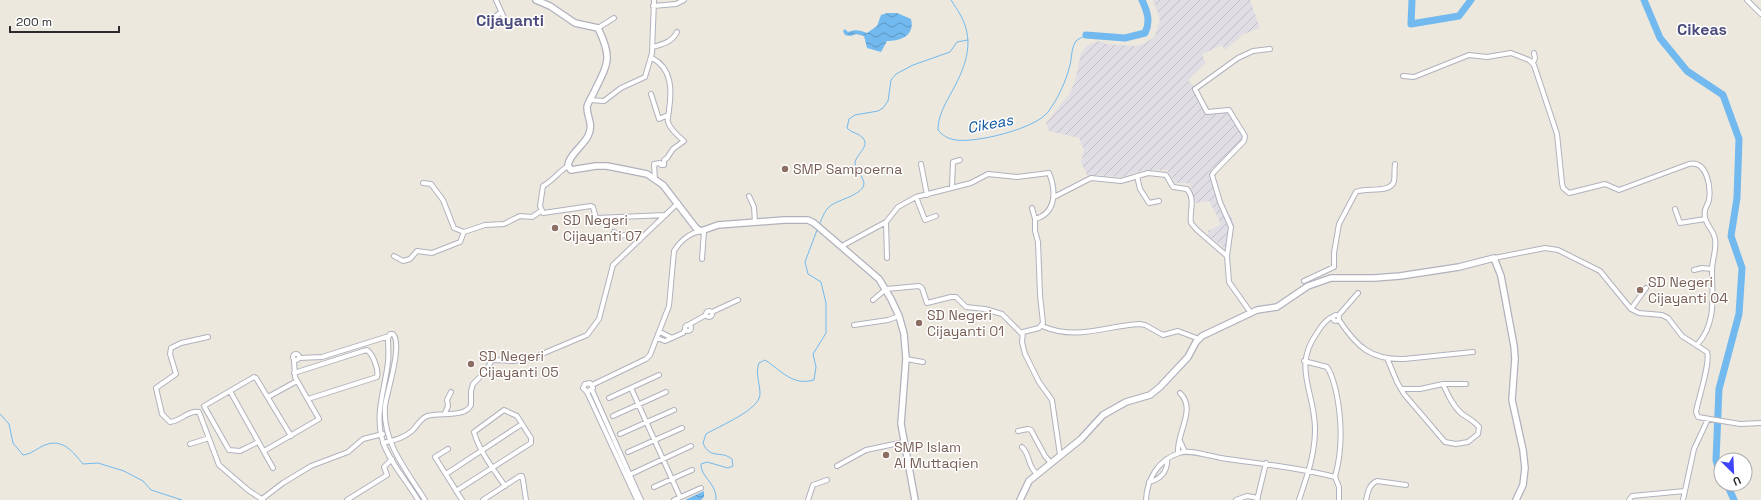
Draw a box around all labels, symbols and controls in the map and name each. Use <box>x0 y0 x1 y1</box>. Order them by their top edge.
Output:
scale bar <box>10 8 119 34</box>
district label: Cijayanti <box>476 10 544 31</box>
text: 200 m <box>16 14 52 30</box>
district label: Cikeas <box>1677 19 1727 40</box>
water label: Cikeas <box>965 110 1016 137</box>
place label: SMP Sampoerna <box>793 160 902 178</box>
marker: SMP Sampoerna <box>780 164 790 174</box>
place label: SD Negeri Cijayanti 07 <box>563 211 642 245</box>
marker: SD Negeri Cijayanti 07 <box>550 223 560 233</box>
place label: SD Negeri Cijayanti 04 <box>1648 273 1728 307</box>
marker: SD Negeri Cijayanti 04 <box>1635 285 1645 295</box>
place label: SD Negeri Cijayanti 01 <box>927 306 1004 340</box>
marker: SD Negeri Cijayanti 01 <box>914 318 924 328</box>
place label: SD Negeri Cijayanti 05 <box>479 347 559 381</box>
marker: SD Negeri Cijayanti 05 <box>466 359 476 369</box>
place label: SMP Islam Al Muttaqien <box>894 438 979 472</box>
marker: SMP Islam Al Muttaqien <box>881 450 891 460</box>
north arrow <box>1713 452 1753 492</box>
text: U <box>1731 473 1743 489</box>

